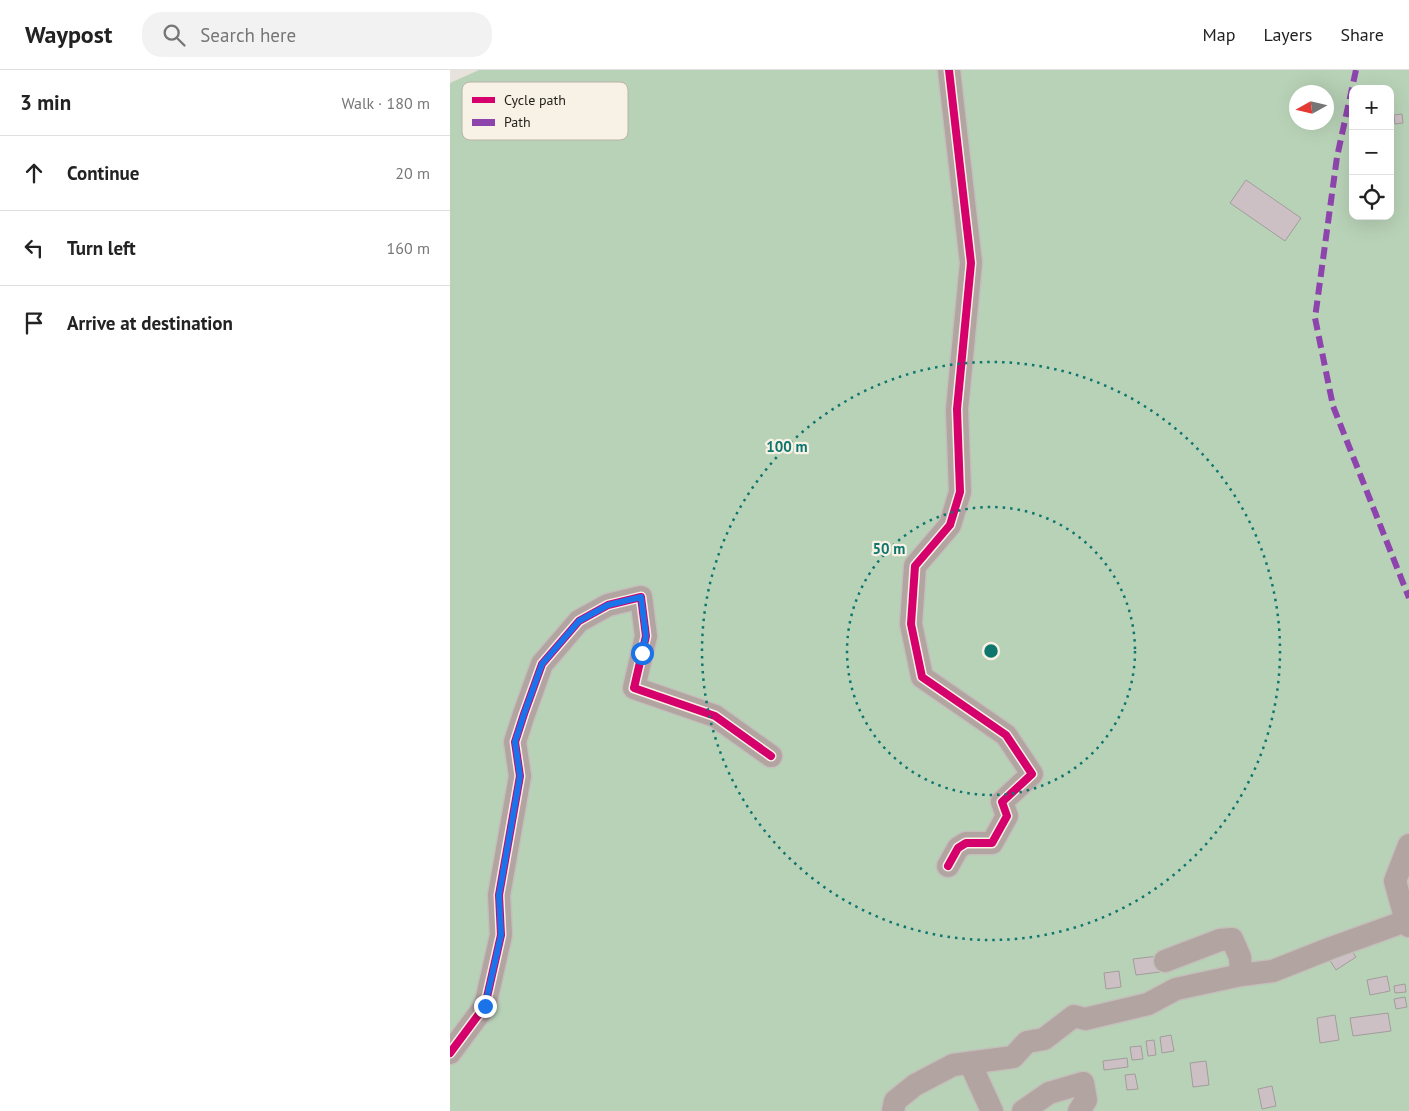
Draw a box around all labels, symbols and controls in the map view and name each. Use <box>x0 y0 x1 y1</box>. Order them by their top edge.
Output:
search box <box>142 12 492 57</box>
text: Waypost <box>25 19 112 50</box>
icon: search <box>160 21 188 49</box>
text: Search here <box>200 23 296 47</box>
text: Map <box>1203 23 1235 46</box>
text: Layers <box>1263 23 1312 46</box>
text: Share <box>1340 23 1384 46</box>
legend <box>462 82 628 140</box>
north arrow <box>1289 85 1334 130</box>
map controls <box>1349 85 1394 220</box>
button: + <box>1349 85 1394 130</box>
text: 3 min <box>20 89 71 116</box>
text: Cycle path <box>504 91 566 109</box>
text: Walk · 180 m <box>341 93 430 113</box>
text: Path <box>504 113 531 131</box>
button: − <box>1349 130 1394 175</box>
icon: ahead <box>20 159 48 187</box>
text: Continue <box>67 161 139 185</box>
text: 20 m <box>395 163 430 183</box>
button: locate <box>1349 175 1394 220</box>
icon: left <box>20 234 48 262</box>
text: Turn left <box>67 236 136 260</box>
text: 160 m <box>387 238 430 258</box>
icon: arrive <box>20 309 48 337</box>
text: Arrive at destination <box>67 311 233 335</box>
text: 100 m <box>766 437 808 456</box>
text: 50 m <box>873 539 905 558</box>
route start <box>631 642 654 665</box>
centre of rings <box>982 642 1000 660</box>
route end <box>474 995 497 1018</box>

